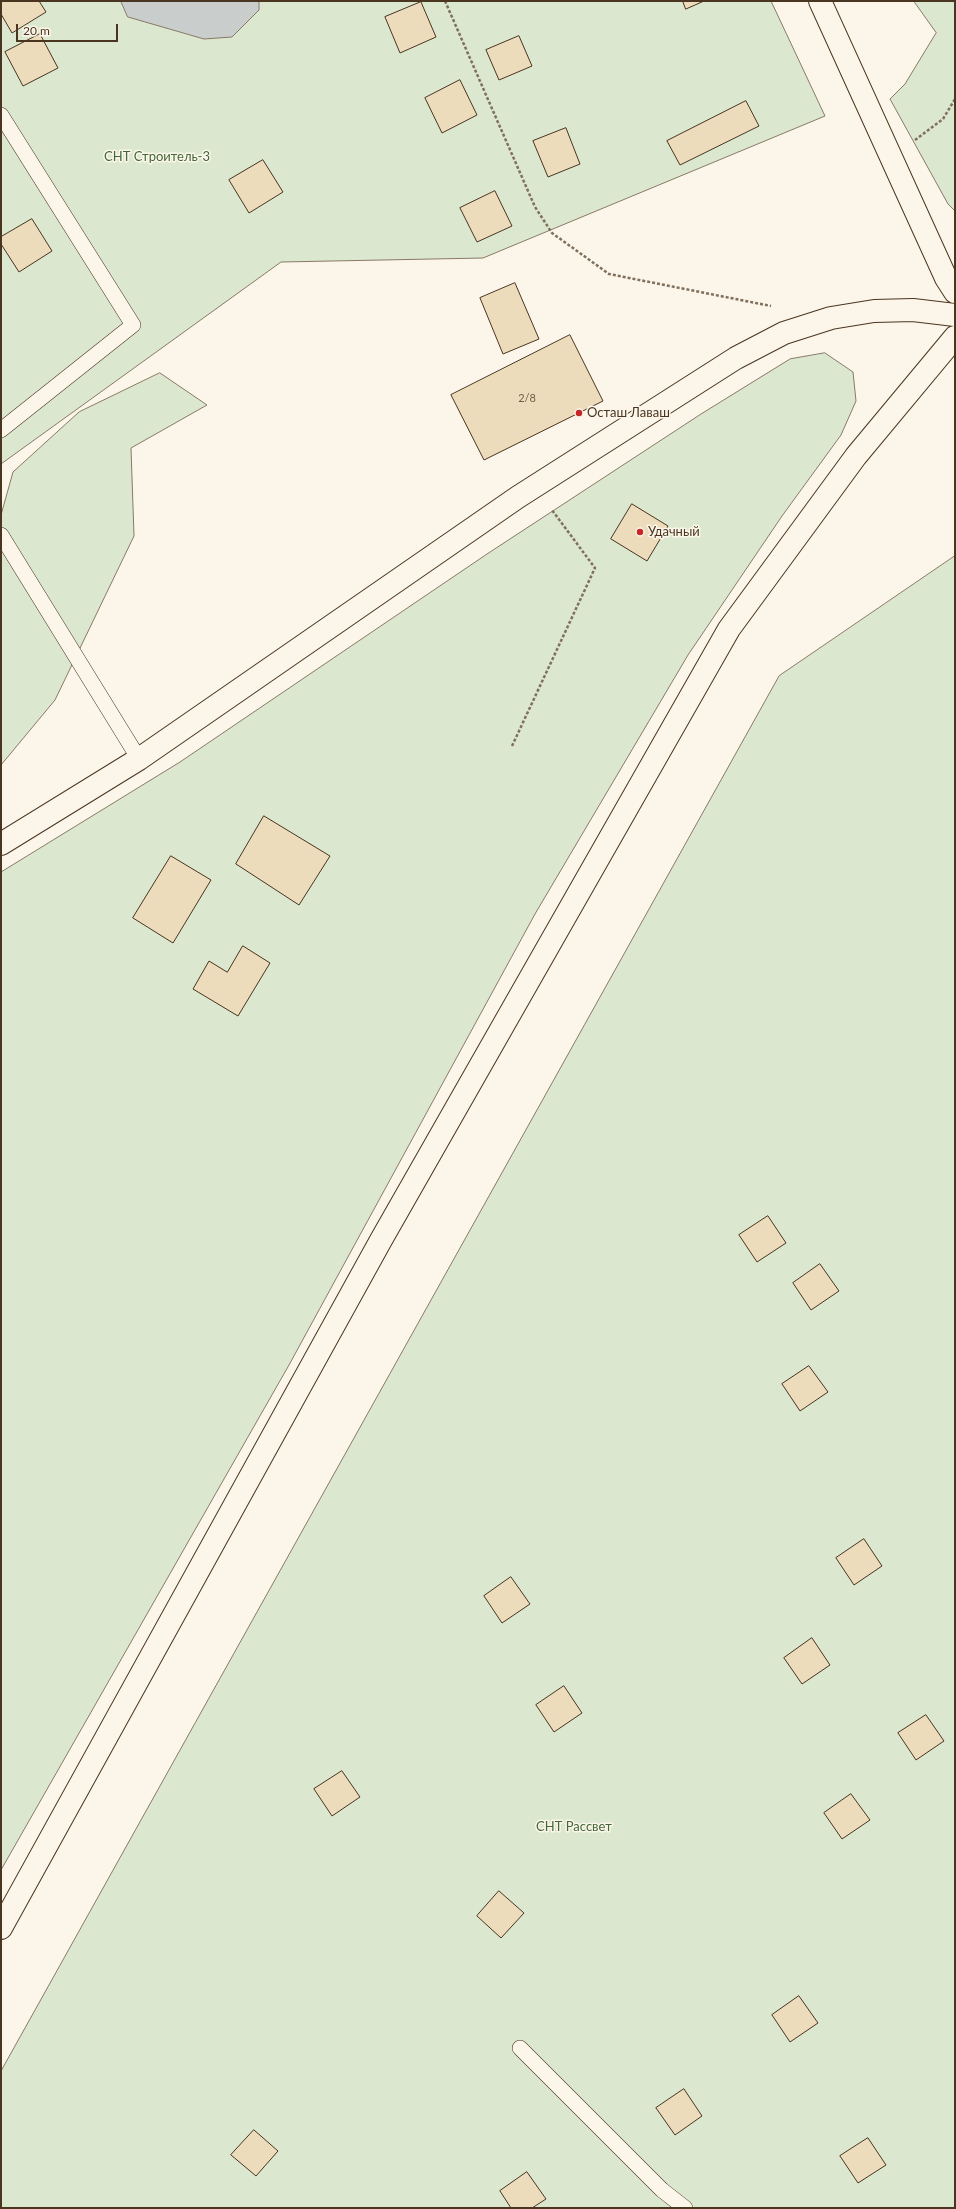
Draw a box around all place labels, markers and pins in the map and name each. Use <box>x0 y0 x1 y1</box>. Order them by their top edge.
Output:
place label: Осташ Лаваш <box>587 405 670 421</box>
marker: Осташ Лаваш <box>574 408 584 418</box>
place label: Удачный <box>648 524 700 540</box>
marker: Удачный <box>635 527 645 537</box>

